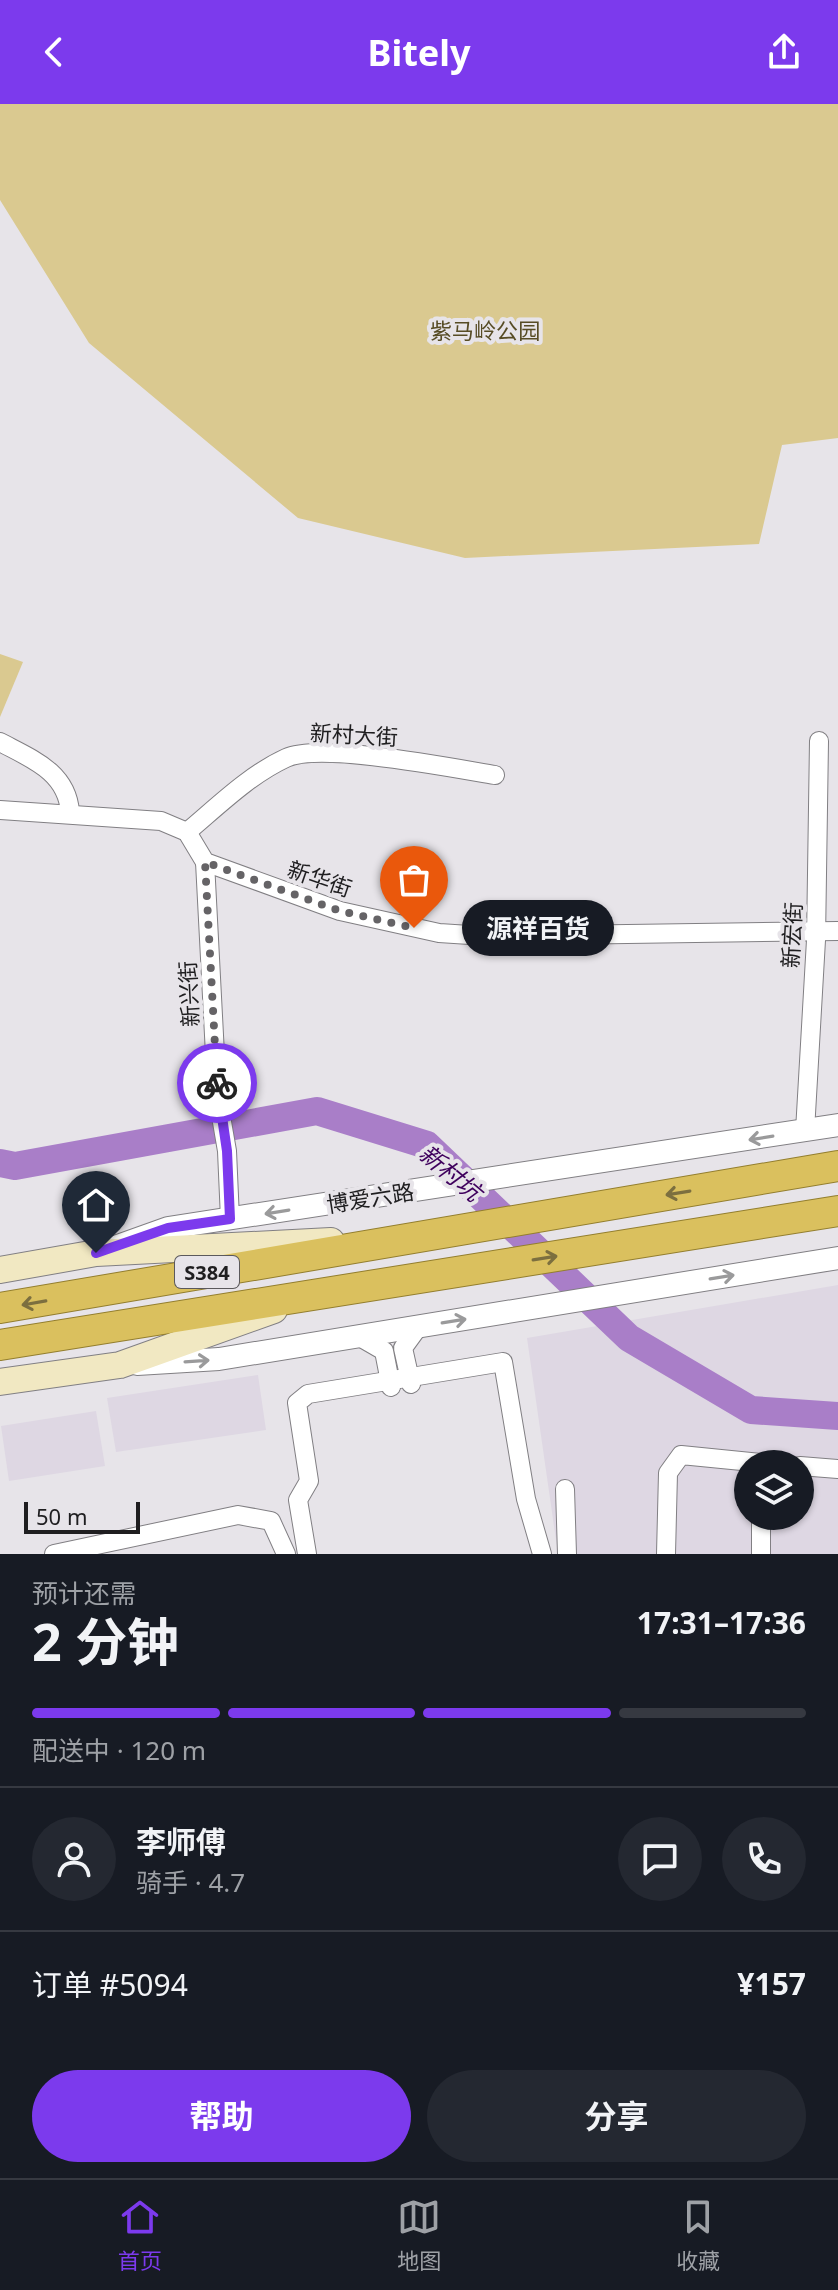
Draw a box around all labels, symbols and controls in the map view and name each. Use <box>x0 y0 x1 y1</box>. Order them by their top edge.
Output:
text: Bitely <box>367 28 471 77</box>
icon: back <box>32 30 76 74</box>
icon: share <box>762 30 806 74</box>
park label: 紫马岭公园 <box>430 315 540 345</box>
street label: 新村大街 <box>309 717 399 751</box>
pin <box>380 846 448 928</box>
street label: 新华街 <box>284 853 356 903</box>
icon: bag <box>392 858 436 902</box>
callout: 源祥百货 <box>462 900 614 956</box>
street label: 新宏街 <box>774 901 808 969</box>
text: 源祥百货 <box>486 910 590 946</box>
street label: 新兴街 <box>171 960 205 1028</box>
courier <box>177 1043 257 1123</box>
icon: bike <box>195 1061 239 1105</box>
one-way arrow <box>749 1131 774 1146</box>
water label: 新村坑 <box>413 1136 491 1210</box>
pin <box>62 1171 130 1253</box>
street label: 博爱六路 <box>324 1175 416 1219</box>
icon: home <box>74 1183 118 1227</box>
one-way arrow <box>666 1186 691 1201</box>
one-way arrow <box>264 1205 290 1220</box>
one-way arrow <box>532 1250 558 1265</box>
road number: S384 <box>175 1256 239 1288</box>
one-way arrow <box>709 1268 734 1283</box>
one-way arrow <box>22 1296 47 1311</box>
one-way arrow <box>441 1312 466 1327</box>
one-way arrow <box>183 1353 210 1368</box>
map controls <box>734 1450 814 1530</box>
button: layers <box>734 1450 814 1530</box>
scale bar <box>24 1498 140 1534</box>
text: 50 m <box>36 1501 87 1531</box>
text: 预计还需 <box>32 1575 136 1611</box>
text: 17:31–17:36 <box>637 1602 806 1643</box>
text: 2 分钟 <box>32 1605 179 1676</box>
text: 配送中 · 120 m <box>32 1732 206 1768</box>
button: person <box>32 1817 116 1901</box>
button: chat <box>618 1817 702 1901</box>
button: phone <box>722 1817 806 1901</box>
text: 李师傅 <box>136 1821 226 1862</box>
text: 骑手 · 4.7 <box>136 1864 245 1900</box>
text: ¥157 <box>737 1963 806 2004</box>
text: 订单 #5094 <box>32 1964 188 2005</box>
button: 帮助 <box>32 2070 411 2162</box>
button: 分享 <box>427 2070 806 2162</box>
tab: 首页 <box>118 2195 162 2275</box>
tab: 地图 <box>397 2195 441 2275</box>
tab: 收藏 <box>676 2195 720 2275</box>

